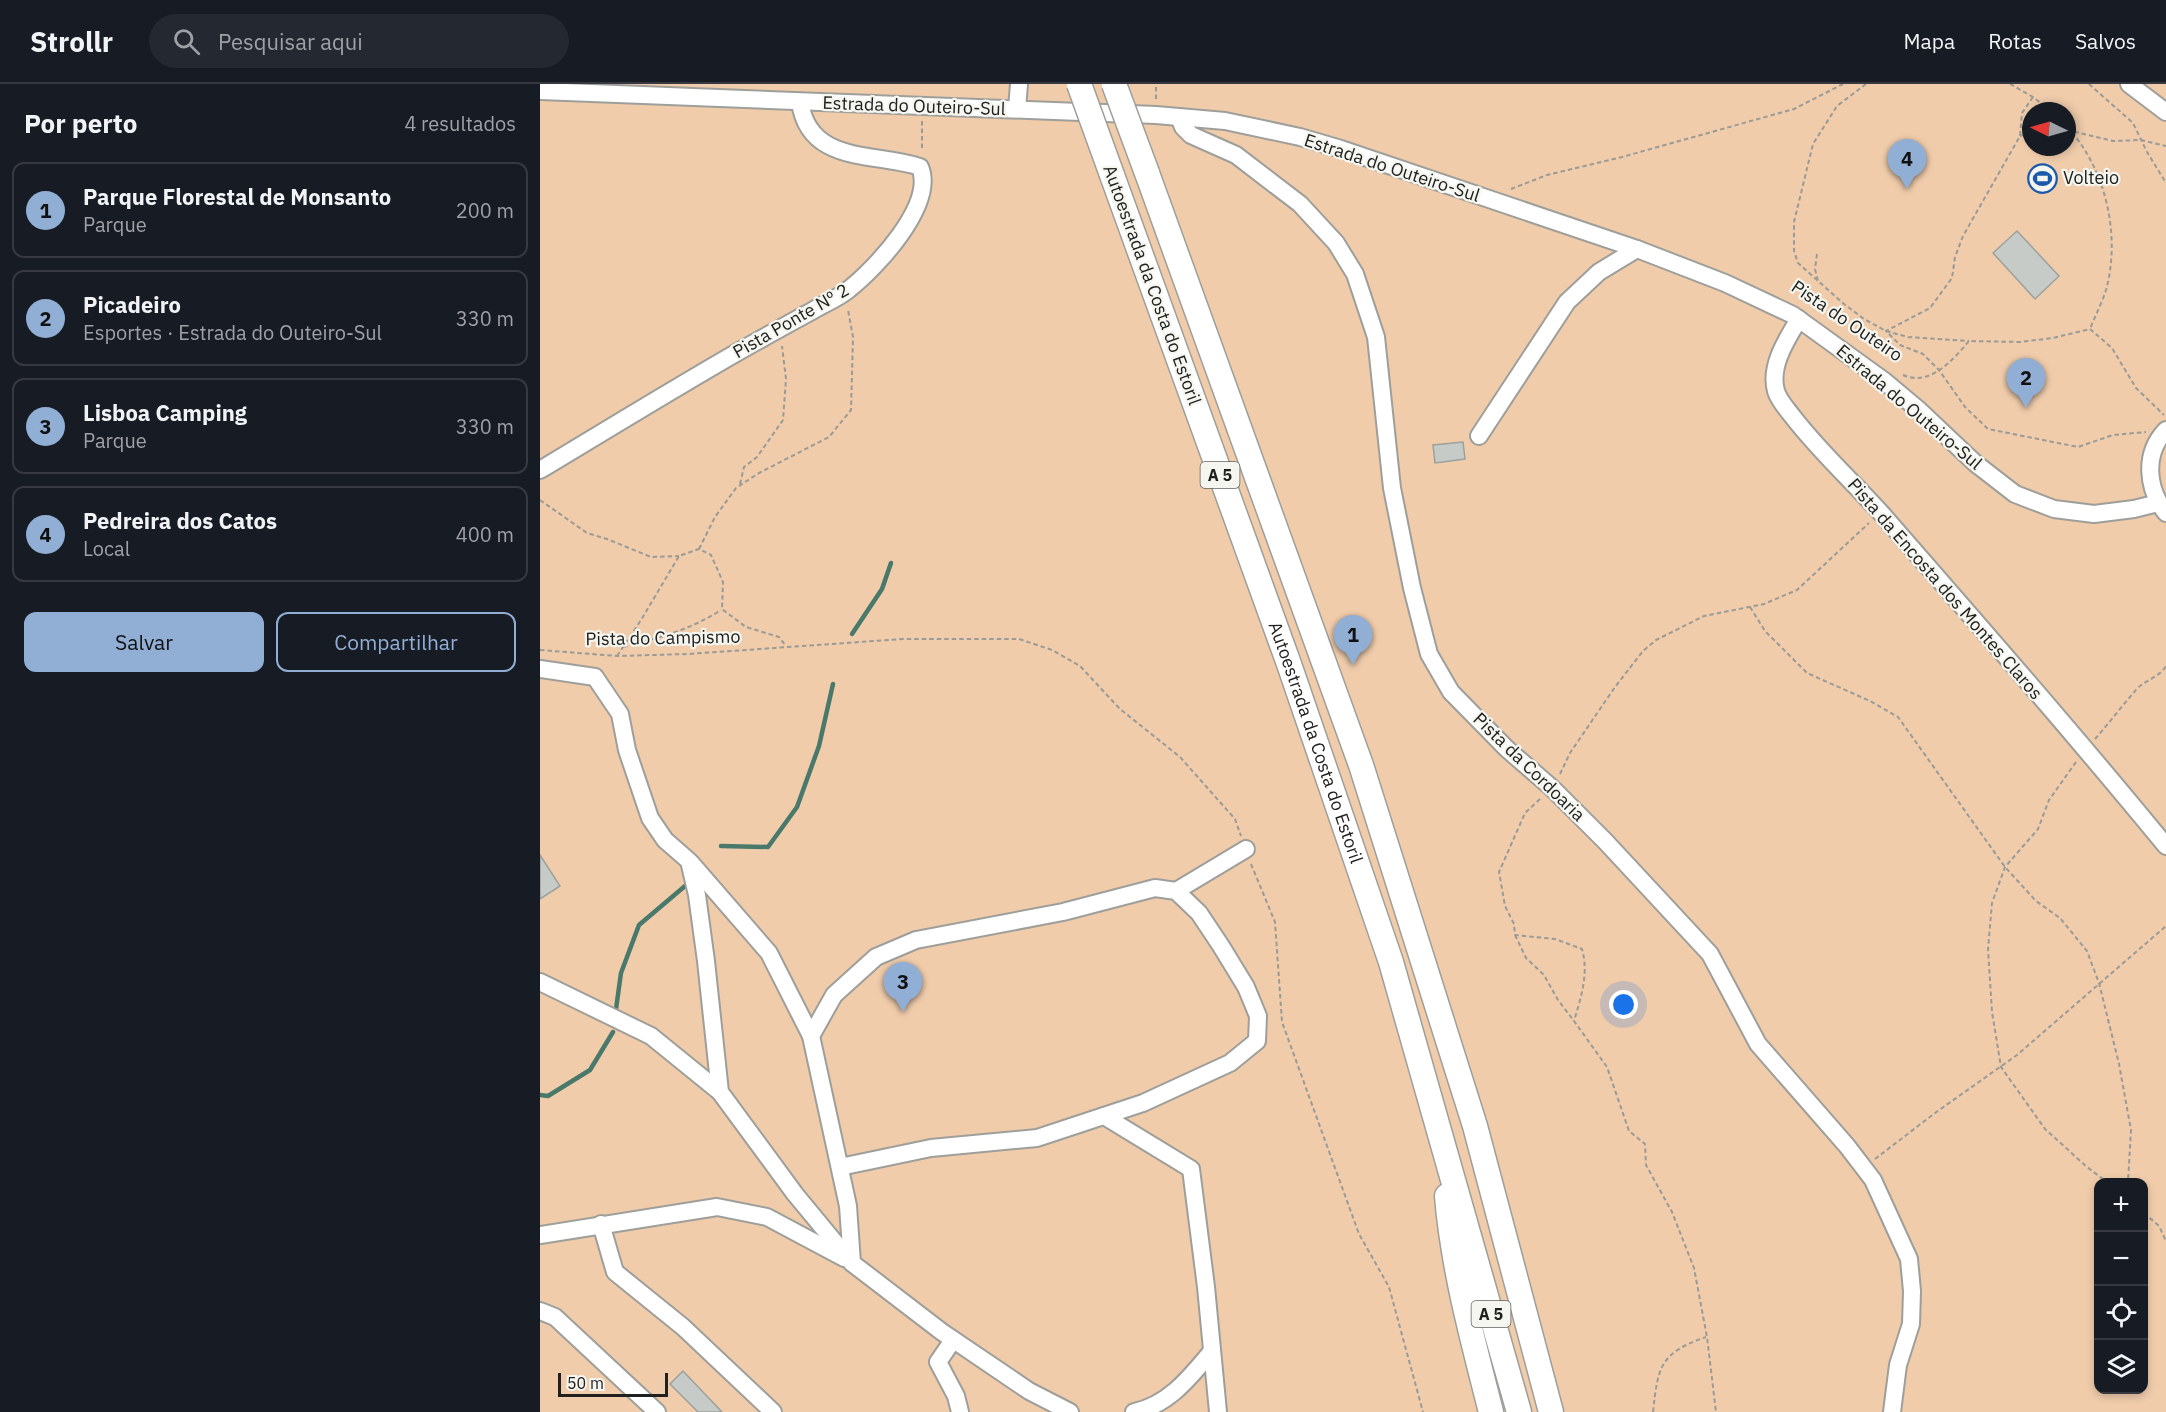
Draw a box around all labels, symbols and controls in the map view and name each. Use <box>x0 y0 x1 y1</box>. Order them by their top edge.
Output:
search box <box>149 14 569 68</box>
text: Strollr <box>30 23 113 60</box>
icon: search <box>170 25 203 58</box>
text: Pesquisar aqui <box>218 27 363 56</box>
text: Mapa <box>1904 27 1955 55</box>
text: Rotas <box>1988 27 2042 55</box>
text: Salvos <box>2075 27 2136 55</box>
street label: Estrada do Outeiro-Sul <box>822 91 1006 120</box>
north arrow <box>2022 102 2076 156</box>
text: Por perto <box>24 106 137 140</box>
text: 4 resultados <box>404 110 516 137</box>
street label: Estrada do Outeiro-Sul <box>1301 128 1483 207</box>
pin: 4 <box>1888 140 1926 189</box>
street label: Autoestrada da Costa do Estoril <box>1098 162 1207 408</box>
sports icon: Volteio <box>2026 162 2058 194</box>
place label: Volteio <box>2063 166 2119 189</box>
text: Parque Florestal de Monsanto <box>83 182 391 211</box>
text: 1 <box>40 197 52 224</box>
text: 200 m <box>456 197 514 224</box>
text: Parque <box>83 211 147 238</box>
street label: Pista do Outeiro <box>1787 275 1907 366</box>
street label: Pista Ponte Nº 2 <box>729 278 853 363</box>
text: Picadeiro <box>83 290 181 319</box>
text: 2 <box>40 305 52 332</box>
text: 330 m <box>456 305 514 332</box>
text: Esportes · Estrada do Outeiro-Sul <box>83 319 382 346</box>
street label: Estrada do Outeiro-Sul <box>1832 339 1987 474</box>
pin: 2 <box>2006 358 2046 408</box>
text: Lisboa Camping <box>83 398 247 427</box>
text: 3 <box>40 413 52 440</box>
text: 330 m <box>456 413 514 440</box>
text: Parque <box>83 427 147 454</box>
road number: A 5 <box>1200 462 1240 488</box>
street label: Pista da Encosta dos Montes Claros <box>1843 473 2048 704</box>
text: Pedreira dos Catos <box>83 506 277 535</box>
text: 4 <box>40 521 52 548</box>
text: 400 m <box>456 521 514 548</box>
text: Local <box>83 535 130 562</box>
button: Salvar <box>24 612 264 672</box>
button: Compartilhar <box>276 612 516 672</box>
pin: 1 <box>1334 616 1372 665</box>
street label: Autoestrada da Costa do Estoril <box>1264 618 1368 866</box>
street label: Pista do Campismo <box>585 625 741 650</box>
street label: Pista da Cordoaria <box>1468 707 1591 826</box>
pin: 3 <box>884 962 922 1012</box>
your location <box>1609 990 1638 1019</box>
map controls <box>2094 1178 2148 1394</box>
button: + <box>2094 1178 2148 1232</box>
button: − <box>2094 1232 2148 1286</box>
button: locate <box>2094 1286 2148 1340</box>
road number: A 5 <box>1472 1301 1510 1327</box>
button: layers <box>2094 1340 2148 1394</box>
scale bar <box>558 1370 668 1398</box>
text: 50 m <box>567 1373 604 1393</box>

